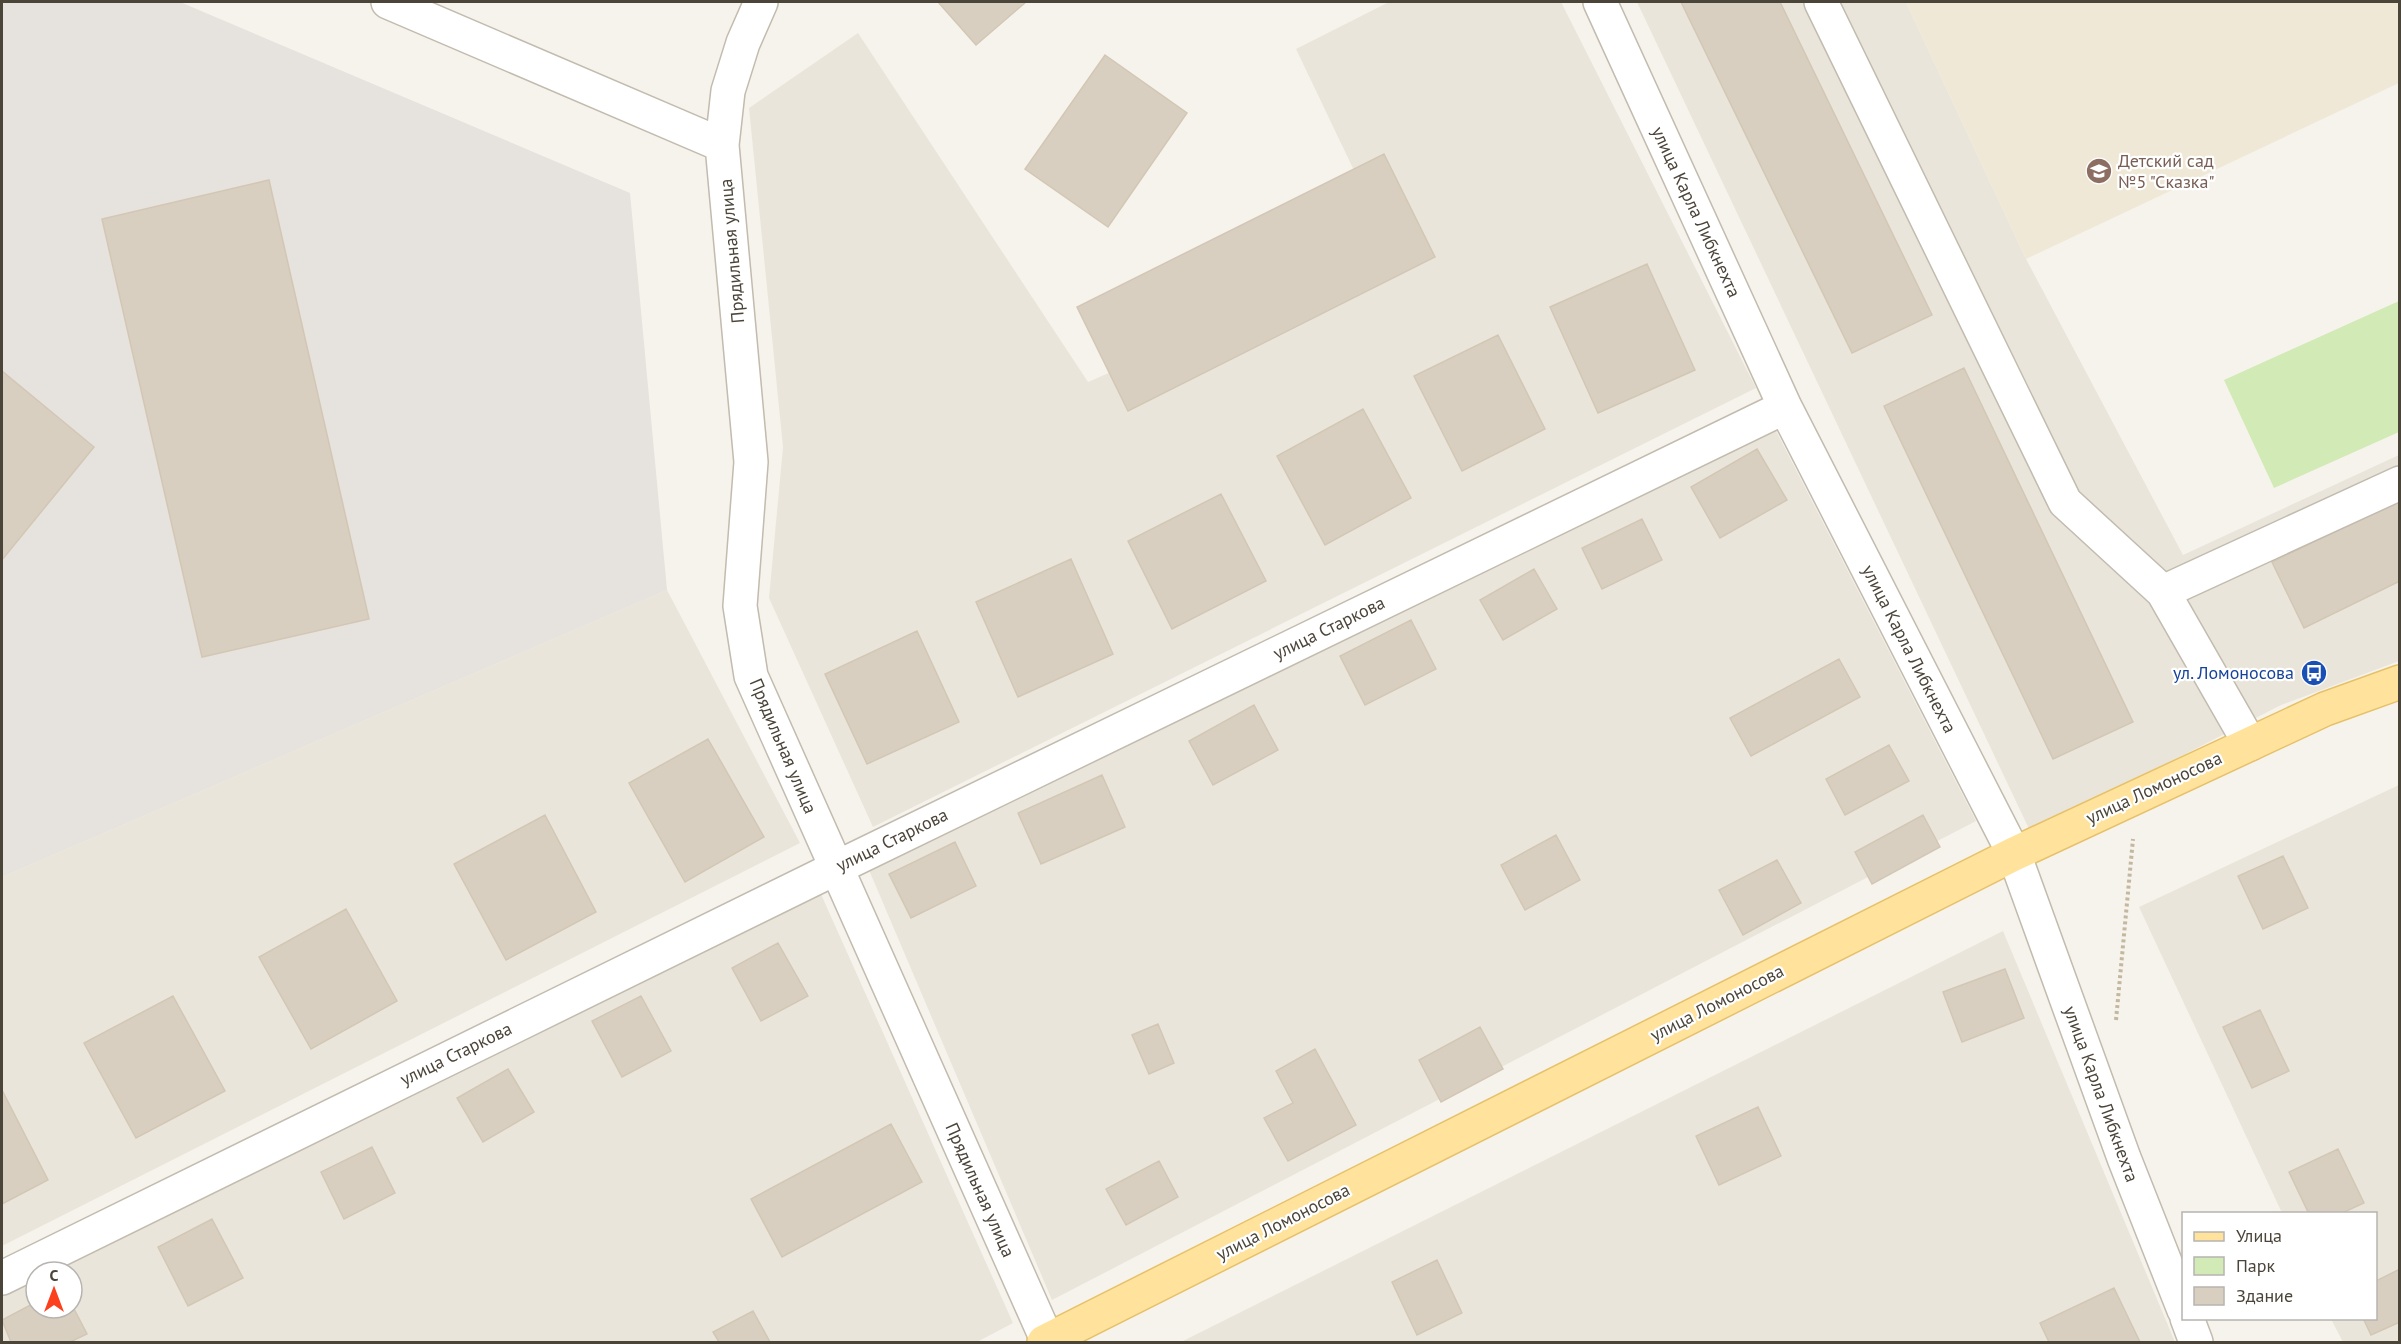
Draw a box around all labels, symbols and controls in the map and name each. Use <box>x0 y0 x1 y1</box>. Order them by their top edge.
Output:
street label: улица Карла Либкнехта <box>1647 123 1746 301</box>
place label: Детский сад №5 "Сказка" <box>2118 149 2214 193</box>
school or university icon: Детский сад №5 "Сказка" <box>2084 156 2114 186</box>
street label: Прядильная улица <box>714 178 749 324</box>
street label: улица Карла Либкнехта <box>1857 561 1962 737</box>
street label: улица Старкова <box>1269 591 1388 665</box>
bus stop icon: ул. Ломоносова <box>2299 658 2329 688</box>
place label: ул. Ломоносова <box>2173 661 2294 684</box>
street label: Прядильная улица <box>745 675 822 817</box>
street label: улица Ломоносова <box>2082 746 2225 829</box>
street label: улица Старкова <box>832 803 951 877</box>
street label: улица Ломоносова <box>1646 959 1788 1046</box>
street label: улица Карла Либкнехта <box>2059 1003 2144 1185</box>
street label: улица Старкова <box>396 1017 515 1091</box>
street label: Прядильная улица <box>940 1119 1020 1261</box>
street label: улица Ломоносова <box>1212 1178 1354 1265</box>
legend <box>2182 1212 2377 1320</box>
text: Улица <box>2236 1224 2282 1247</box>
text: Парк <box>2236 1254 2276 1277</box>
north arrow <box>24 1260 84 1320</box>
text: С <box>50 1265 59 1285</box>
text: Здание <box>2236 1284 2293 1307</box>

